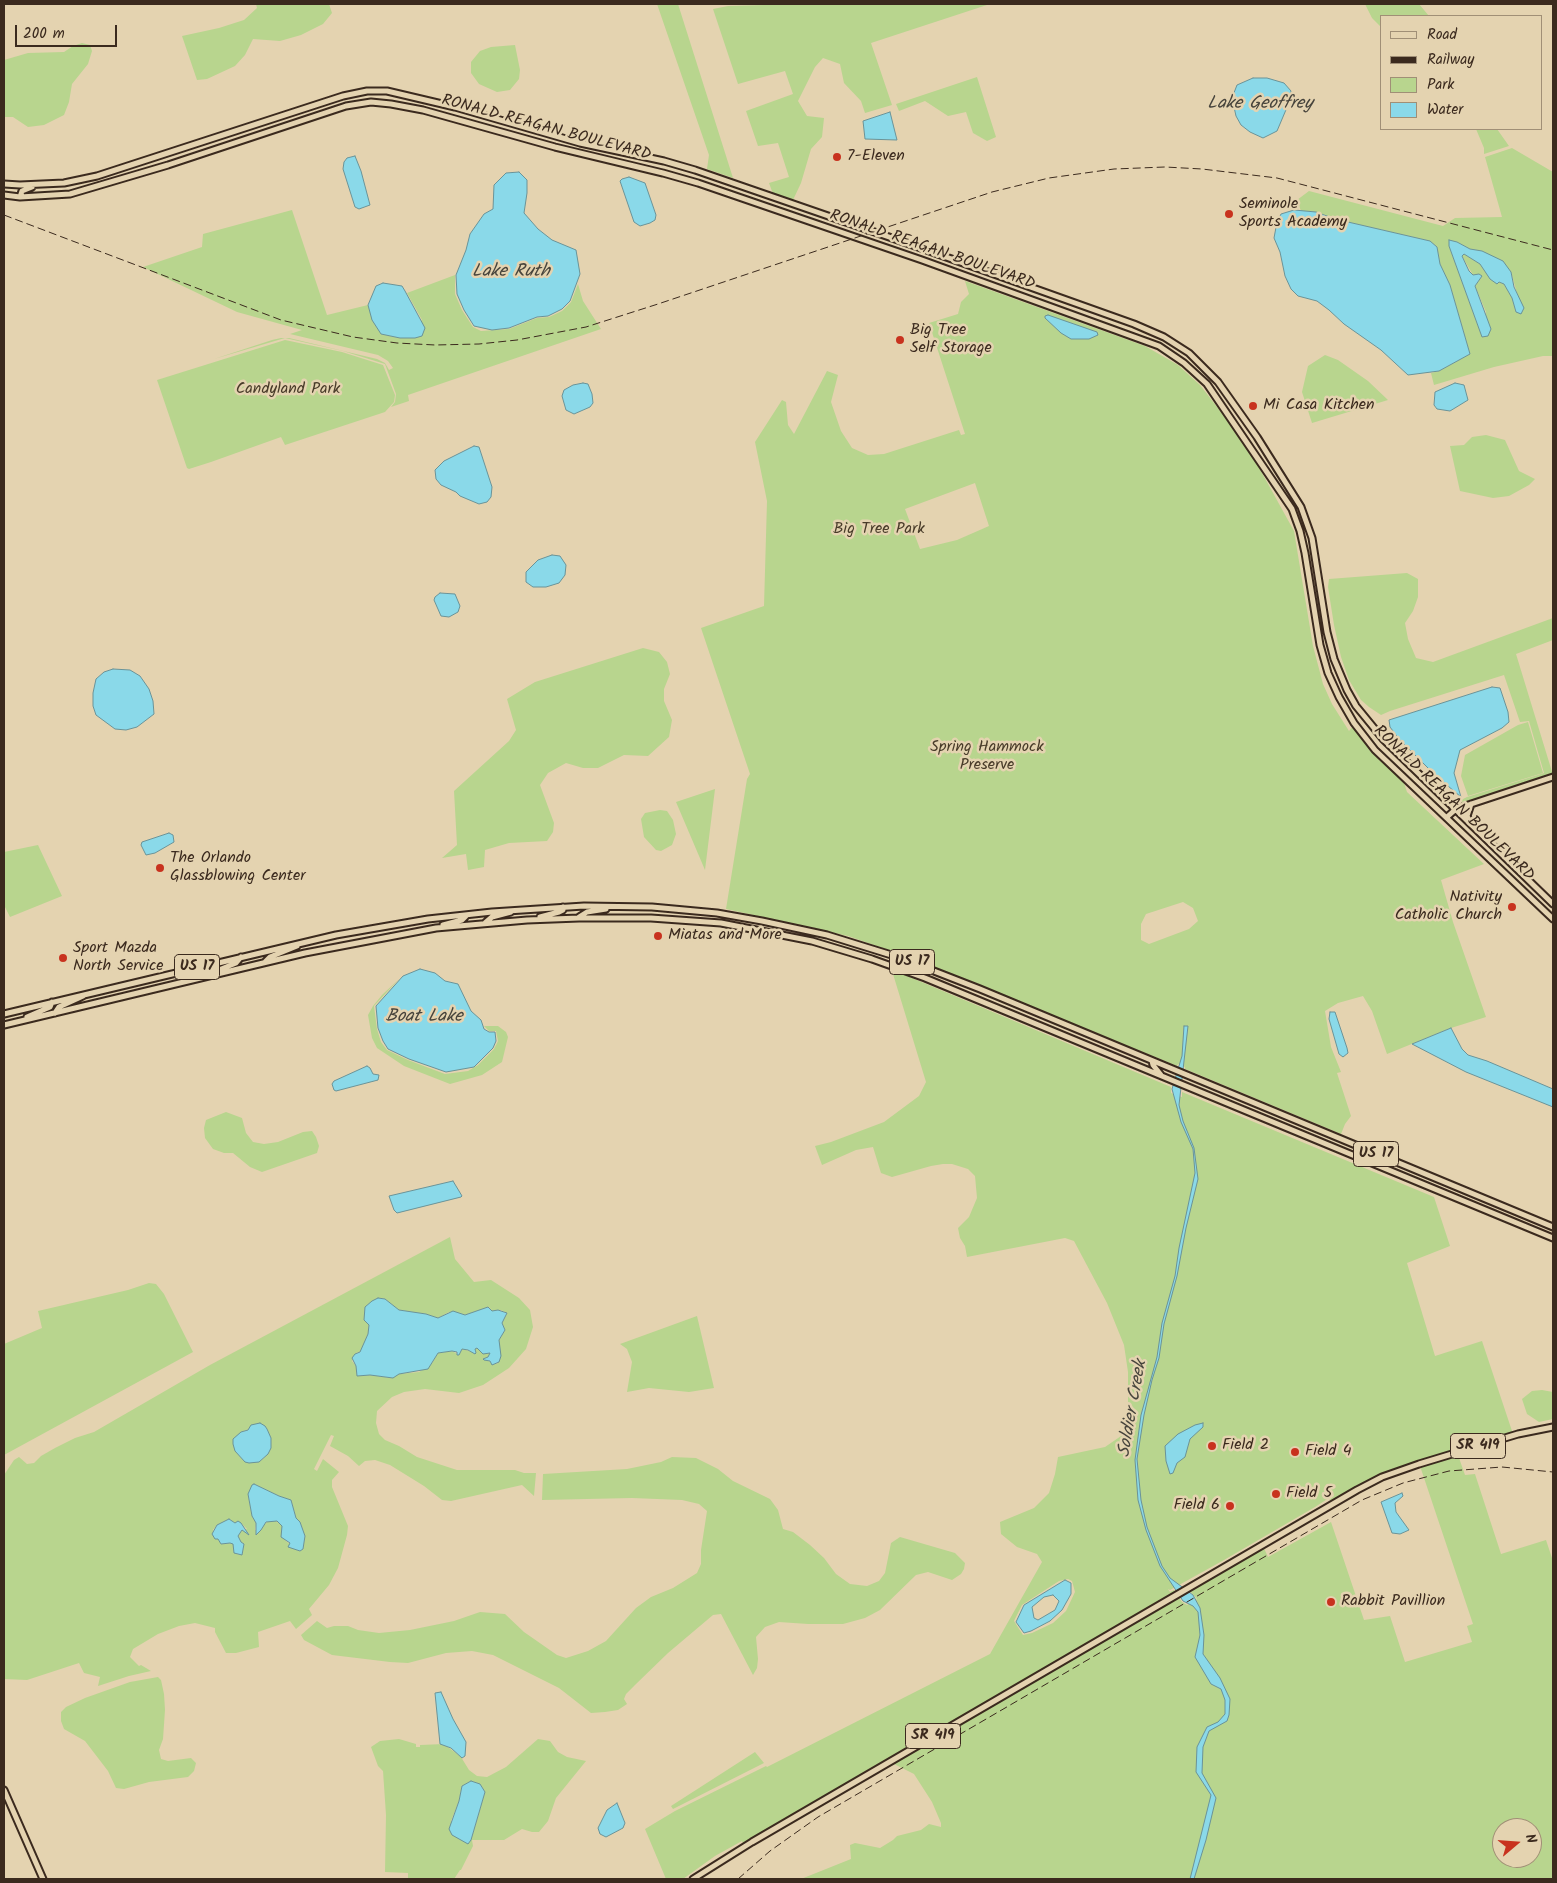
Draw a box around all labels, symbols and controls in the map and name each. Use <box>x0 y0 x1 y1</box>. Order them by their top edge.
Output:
scale bar <box>18 15 120 47</box>
legend <box>1380 15 1542 130</box>
text: 200 m <box>23 22 65 46</box>
text: Road <box>1427 23 1457 47</box>
text: Railway <box>1427 48 1474 72</box>
text: Park <box>1427 73 1454 97</box>
street label: RONALD REAGAN BOULEVARD <box>439 92 653 166</box>
water label: Lake Geoffrey <box>1207 94 1313 116</box>
text: Water <box>1427 98 1463 122</box>
place label: 7-Eleven <box>847 147 905 167</box>
marker: 7-Eleven <box>831 151 843 163</box>
place label: Seminole Sports Academy <box>1239 195 1347 233</box>
street label: RONALD REAGAN BOULEVARD <box>827 207 1037 295</box>
marker: Seminole Sports Academy <box>1223 208 1235 220</box>
water label: Lake Ruth <box>472 262 550 284</box>
place label: Big Tree Self Storage <box>910 321 992 359</box>
marker: Big Tree Self Storage <box>894 334 906 346</box>
park label: Candyland Park <box>236 380 340 400</box>
place label: Mi Casa Kitchen <box>1263 396 1375 416</box>
marker: Mi Casa Kitchen <box>1247 400 1259 412</box>
park label: Big Tree Park <box>833 520 925 540</box>
street label: RONALD REAGAN BOULEVARD <box>1369 722 1537 886</box>
park label: Spring Hammock Preserve <box>930 738 1044 776</box>
place label: The Orlando Glassblowing Center <box>170 849 306 887</box>
marker: The Orlando Glassblowing Center <box>154 862 166 874</box>
place label: Nativity Catholic Church <box>1395 888 1502 926</box>
marker: Nativity Catholic Church <box>1506 901 1518 913</box>
place label: Miatas and More <box>668 926 782 946</box>
marker: Miatas and More <box>652 930 664 942</box>
place label: Sport Mazda North Service <box>73 939 163 977</box>
road number: US 17 <box>890 950 934 974</box>
marker: Sport Mazda North Service <box>57 952 69 964</box>
road number: US 17 <box>174 954 220 980</box>
water label: Boat Lake <box>385 1007 463 1029</box>
road number: US 17 <box>1354 1142 1398 1166</box>
water label: Soldier Creek <box>1115 1359 1153 1459</box>
road number: SR 419 <box>1450 1434 1506 1458</box>
place label: Field 2 <box>1222 1436 1269 1456</box>
marker: Field 2 <box>1206 1440 1218 1452</box>
place label: Field 4 <box>1305 1442 1352 1462</box>
marker: Field 4 <box>1289 1446 1301 1458</box>
place label: Field 5 <box>1286 1484 1332 1504</box>
marker: Field 5 <box>1270 1488 1282 1500</box>
place label: Field 6 <box>1173 1496 1220 1516</box>
marker: Field 6 <box>1224 1500 1236 1512</box>
place label: Rabbit Pavillion <box>1341 1592 1445 1612</box>
marker: Rabbit Pavillion <box>1325 1596 1337 1608</box>
road number: SR 419 <box>906 1724 960 1748</box>
north arrow <box>1492 1818 1542 1868</box>
text: N <box>1518 1831 1542 1846</box>

